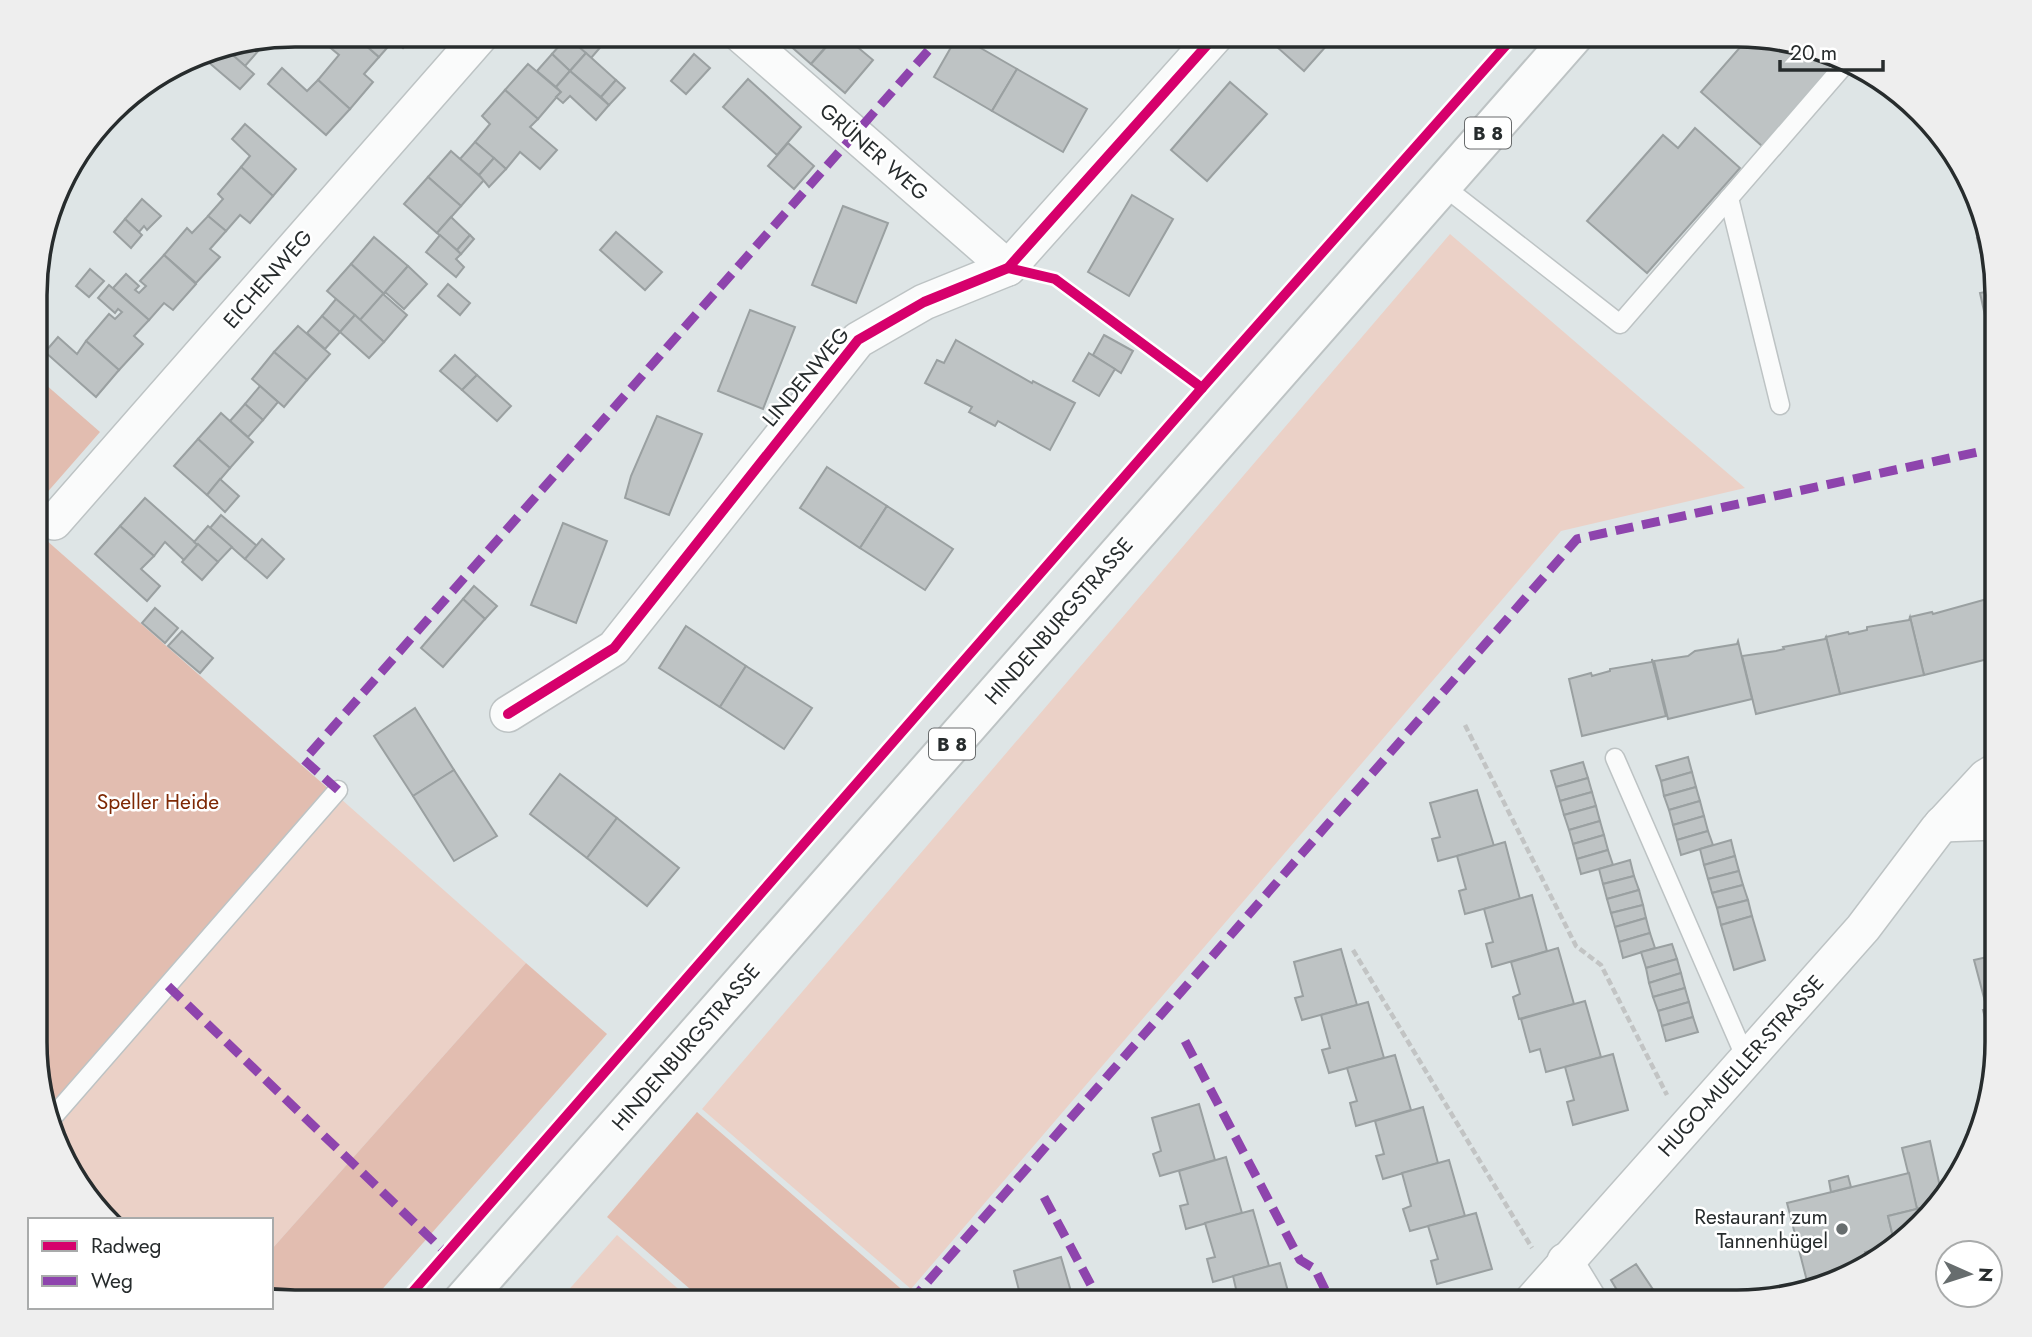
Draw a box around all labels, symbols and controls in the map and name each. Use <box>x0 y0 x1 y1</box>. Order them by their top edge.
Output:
scale bar <box>1780 28 1883 72</box>
text: 20 m <box>1790 38 1837 68</box>
street label: GRÜNER WEG <box>813 96 935 208</box>
road number: B 8 <box>1465 118 1511 148</box>
street label: EICHENWEG <box>216 223 320 335</box>
street label: LINDENWEG <box>755 321 857 433</box>
street label: HINDENBURGSTRASSE <box>978 531 1140 711</box>
road number: B 8 <box>929 729 975 760</box>
park label: Speller Heide <box>97 787 219 817</box>
street label: HINDENBURGSTRASSE <box>605 957 767 1137</box>
street label: HUGO-MUELLER-STRASSE <box>1651 969 1831 1163</box>
place label: Restaurant zum Tannenhügel <box>1694 1202 1828 1256</box>
legend <box>28 1218 273 1309</box>
marker: Restaurant zum Tannenhügel <box>1834 1221 1850 1237</box>
text: Radweg <box>91 1231 162 1261</box>
north arrow <box>1934 1239 2004 1309</box>
text: Weg <box>91 1266 133 1296</box>
text: N <box>1972 1267 1999 1283</box>

